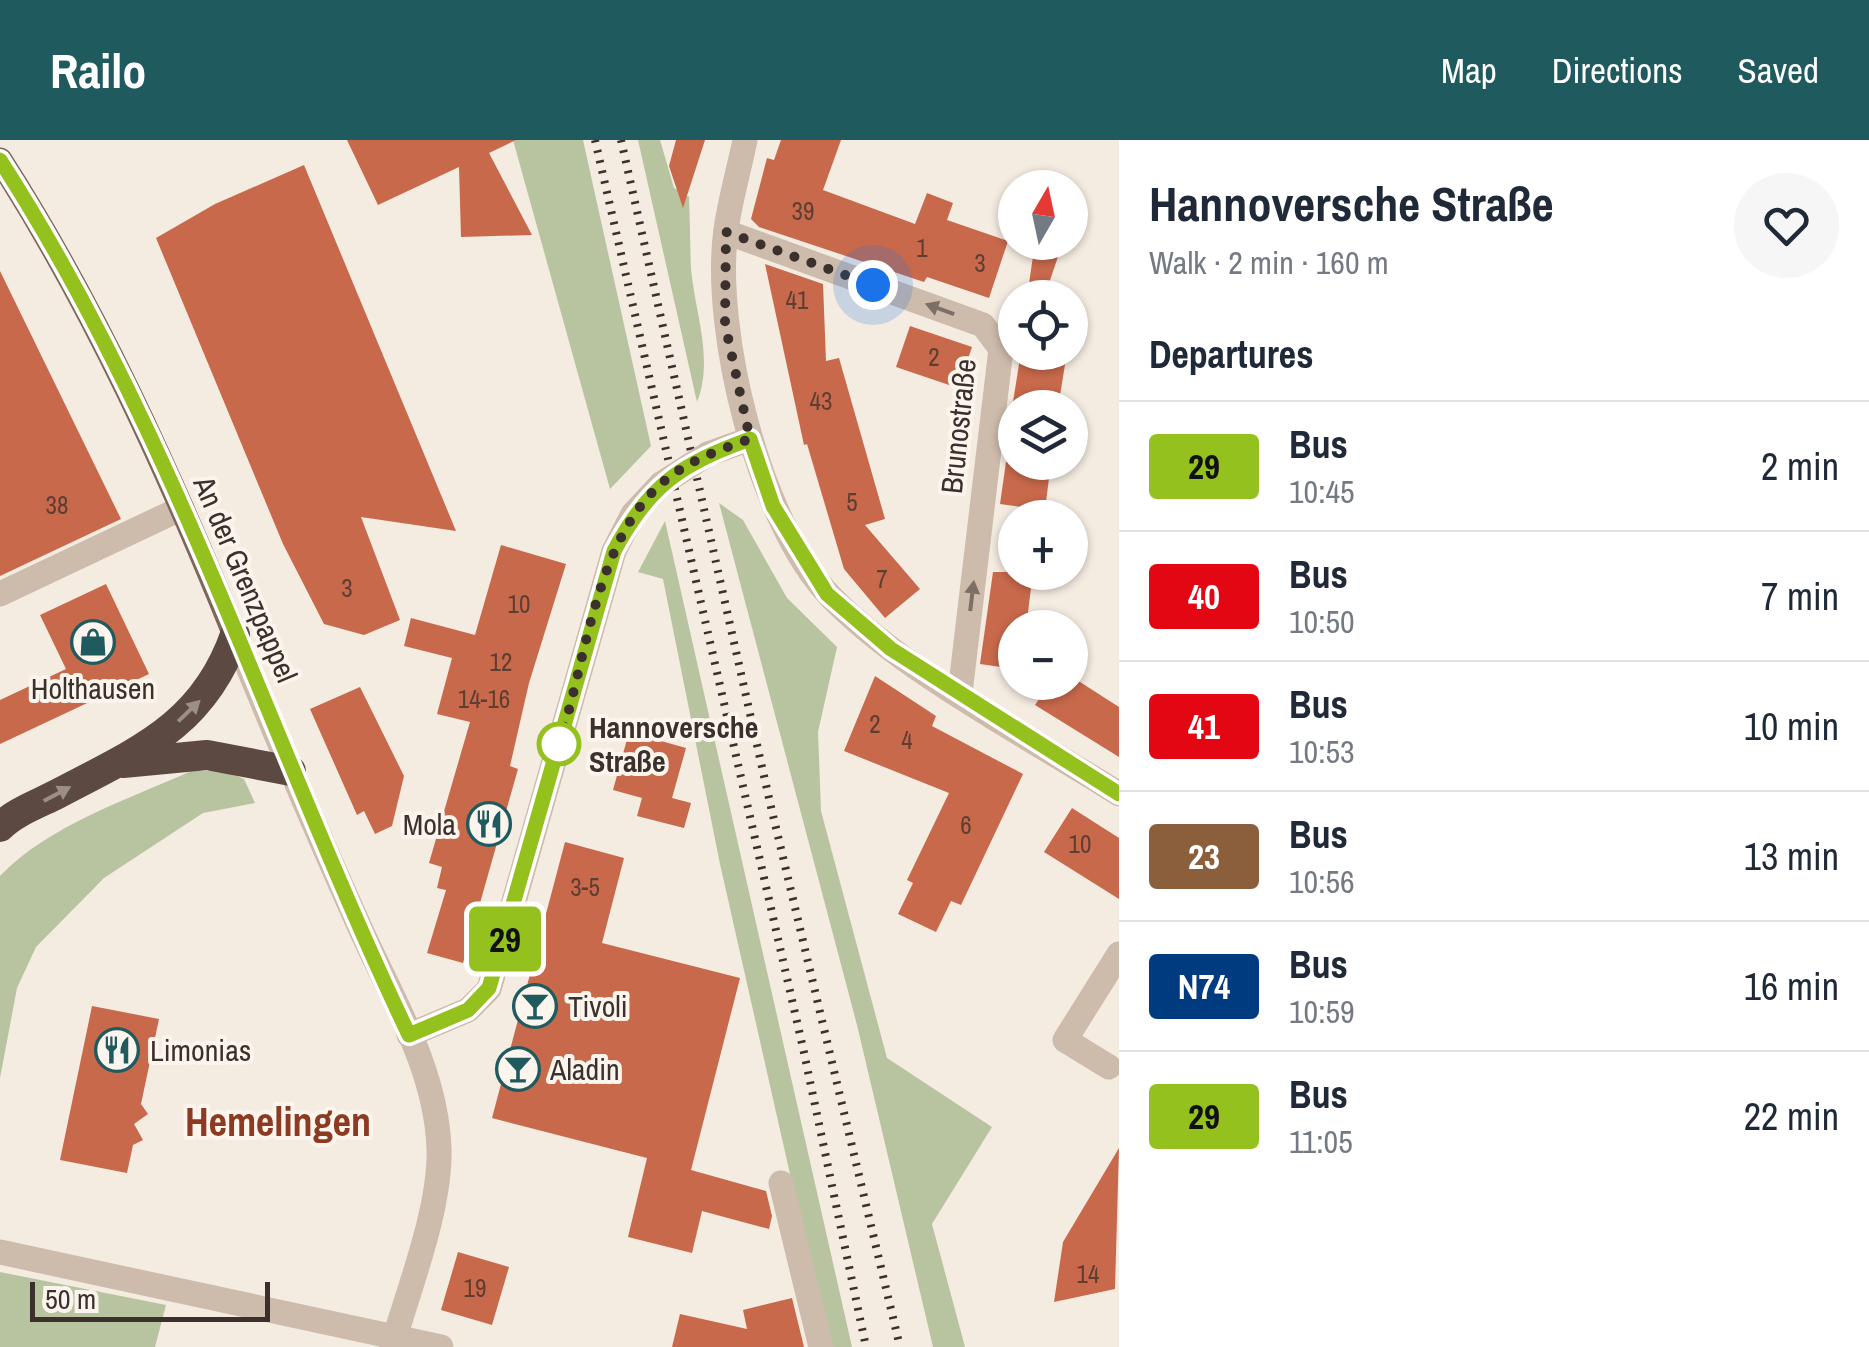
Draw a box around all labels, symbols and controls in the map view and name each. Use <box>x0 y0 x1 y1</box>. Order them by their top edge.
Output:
text: Railo <box>50 38 146 103</box>
text: Map <box>1441 47 1497 94</box>
text: Directions <box>1552 47 1683 94</box>
text: Saved <box>1738 47 1819 94</box>
north arrow <box>998 170 1088 260</box>
map controls <box>998 170 1088 700</box>
text: Hannoversche Straße <box>1149 171 1554 236</box>
button: heart <box>1734 173 1839 278</box>
house number: 39 <box>792 194 814 228</box>
house number: 1 <box>916 231 928 265</box>
text: Walk · 2 min · 160 m <box>1149 241 1389 284</box>
house number: 3 <box>974 246 986 280</box>
your location <box>848 260 898 310</box>
button: locate <box>998 280 1088 370</box>
house number: 41 <box>786 283 809 317</box>
one-way arrow <box>924 301 954 316</box>
text: Departures <box>1149 329 1314 380</box>
house number: 2 <box>928 340 940 374</box>
street label: Brunostraße <box>931 357 985 495</box>
house number: 43 <box>810 384 832 418</box>
button: layers <box>998 390 1088 480</box>
text: Bus <box>1289 419 1348 470</box>
text: 2 min <box>1761 441 1839 492</box>
text: 29 <box>1188 443 1220 490</box>
street label: An der Grenzpappel <box>184 469 307 688</box>
text: 10:45 <box>1289 470 1355 513</box>
house number: 5 <box>846 485 858 519</box>
house number: 38 <box>46 488 68 522</box>
button: + <box>998 500 1088 590</box>
text: Bus <box>1289 549 1348 600</box>
house number: 7 <box>876 562 888 596</box>
house number: 3 <box>341 571 353 605</box>
text: 7 min <box>1761 571 1839 622</box>
text: 40 <box>1188 573 1220 620</box>
one-way arrow <box>964 580 980 612</box>
house number: 10 <box>508 587 530 621</box>
text: 10:50 <box>1289 600 1355 643</box>
button: − <box>998 610 1088 700</box>
shop icon: Holthausen <box>70 619 116 665</box>
house number: 12 <box>490 645 512 679</box>
place label: Holthausen <box>31 668 155 708</box>
text: Bus <box>1289 679 1348 730</box>
house number: 14-16 <box>458 682 510 716</box>
one-way arrow <box>177 700 201 723</box>
text: 10 min <box>1744 701 1839 752</box>
text: 41 <box>1188 703 1220 750</box>
place label: Hannoversche Straße <box>589 707 759 781</box>
house number: 2 <box>869 707 881 741</box>
marker: Hannoversche Straße <box>538 723 580 765</box>
house number: 4 <box>901 723 913 757</box>
text: 10:53 <box>1289 730 1355 773</box>
one-way arrow <box>42 786 71 803</box>
restaurant icon: Mola <box>466 801 512 847</box>
place label: Mola <box>403 804 456 844</box>
house number: 6 <box>960 808 972 842</box>
text: Bus <box>1289 809 1348 860</box>
house number: 10 <box>1069 827 1091 861</box>
text: 13 min <box>1744 831 1839 882</box>
text: 23 <box>1188 833 1220 880</box>
text: 10:56 <box>1289 860 1355 903</box>
house number: 3-5 <box>570 870 600 904</box>
line badge: 29 <box>460 906 550 972</box>
text: 29 <box>489 916 521 963</box>
text: Bus <box>1289 939 1348 990</box>
text: 16 min <box>1744 961 1839 1012</box>
text: N74 <box>1178 963 1230 1010</box>
bar icon: Tivoli <box>512 983 558 1029</box>
place label: Tivoli <box>568 986 628 1026</box>
text: 10:59 <box>1289 990 1355 1033</box>
restaurant icon: Limonias <box>94 1027 140 1073</box>
place label: Limonias <box>150 1030 251 1070</box>
bar icon: Aladin <box>495 1046 541 1092</box>
place label: Aladin <box>549 1049 620 1089</box>
text: Bus <box>1289 1069 1348 1120</box>
text: 22 min <box>1744 1091 1839 1142</box>
text: 29 <box>1188 1093 1220 1140</box>
district label: Hemelingen <box>185 1095 371 1148</box>
text: 11:05 <box>1289 1120 1353 1163</box>
house number: 14 <box>1077 1257 1099 1291</box>
house number: 19 <box>464 1271 486 1305</box>
scale bar <box>30 1277 270 1322</box>
text: 50 m <box>45 1280 96 1318</box>

